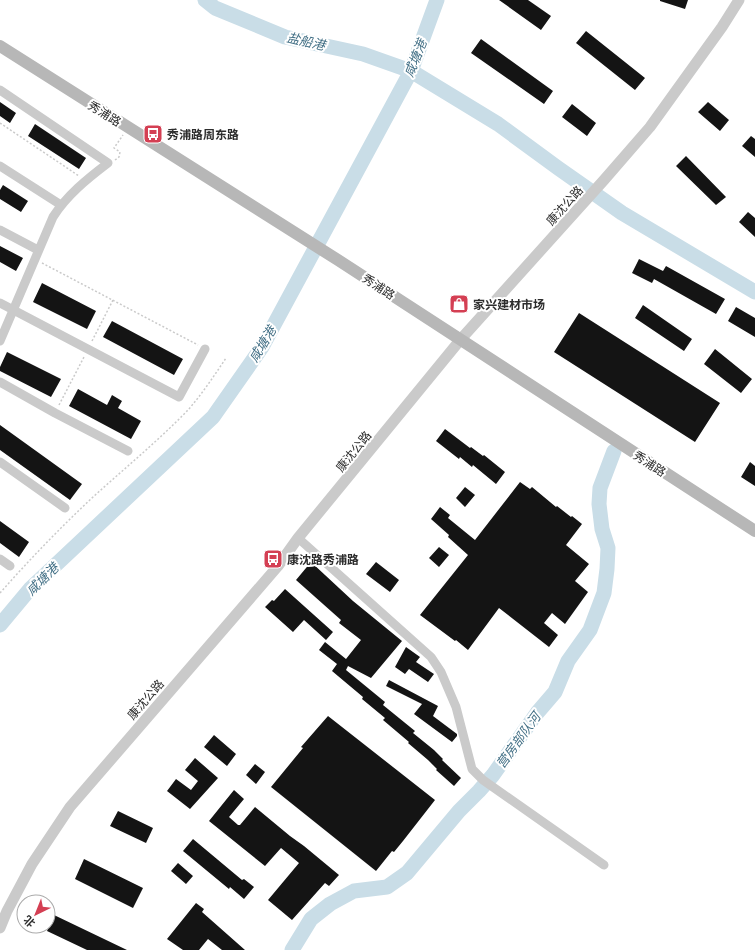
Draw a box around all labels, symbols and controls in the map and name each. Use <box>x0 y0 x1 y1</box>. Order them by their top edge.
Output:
water label: 盐船港 <box>285 29 329 54</box>
water label: 咸塘港 <box>400 35 430 79</box>
street label: 秀浦路 <box>86 98 124 128</box>
bus stop icon: 秀浦路周东路 <box>142 123 164 145</box>
place label: 秀浦路周东路 <box>167 127 239 141</box>
street label: 康沈公路 <box>543 182 585 228</box>
street label: 秀浦路 <box>360 270 398 302</box>
shop icon: 家兴建材市场 <box>448 293 470 315</box>
place label: 家兴建材市场 <box>473 297 545 311</box>
water label: 咸塘港 <box>245 321 280 365</box>
street label: 康沈公路 <box>332 428 374 474</box>
street label: 秀浦路 <box>631 447 669 479</box>
bus stop icon: 康沈路秀浦路 <box>262 548 284 570</box>
place label: 康沈路秀浦路 <box>287 552 359 566</box>
water label: 咸塘港 <box>23 558 63 598</box>
street label: 康沈公路 <box>124 676 166 722</box>
water label: 营房部队河 <box>492 707 545 771</box>
north arrow <box>16 894 56 934</box>
text: 北 <box>20 913 37 930</box>

